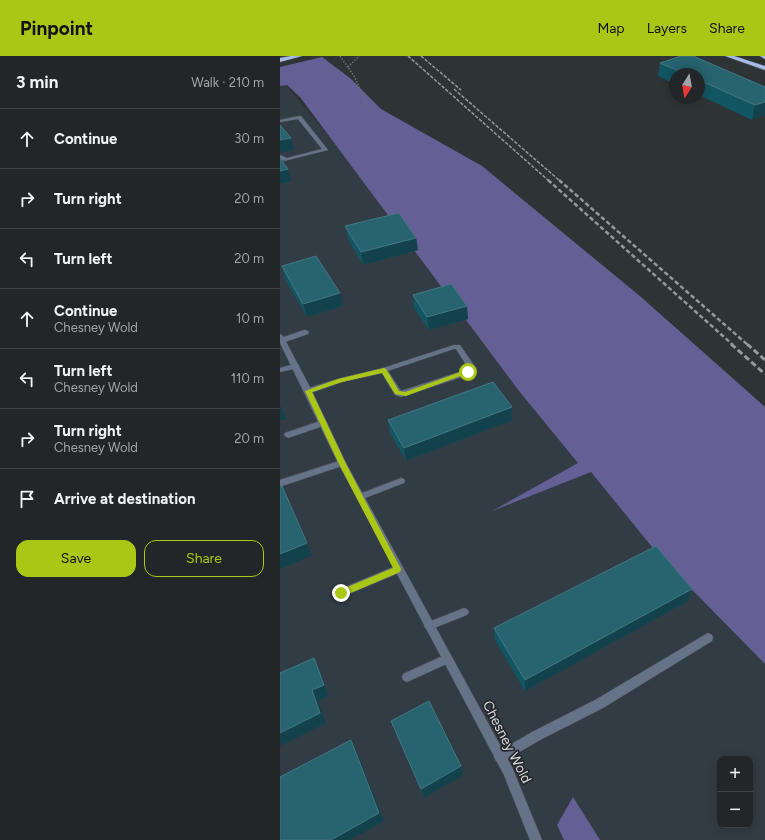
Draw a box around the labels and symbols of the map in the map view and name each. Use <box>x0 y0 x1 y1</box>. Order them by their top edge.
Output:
north arrow <box>669 68 705 104</box>
route start <box>459 363 477 381</box>
route end <box>332 584 350 602</box>
street label: Chesney Wold <box>479 698 535 786</box>

